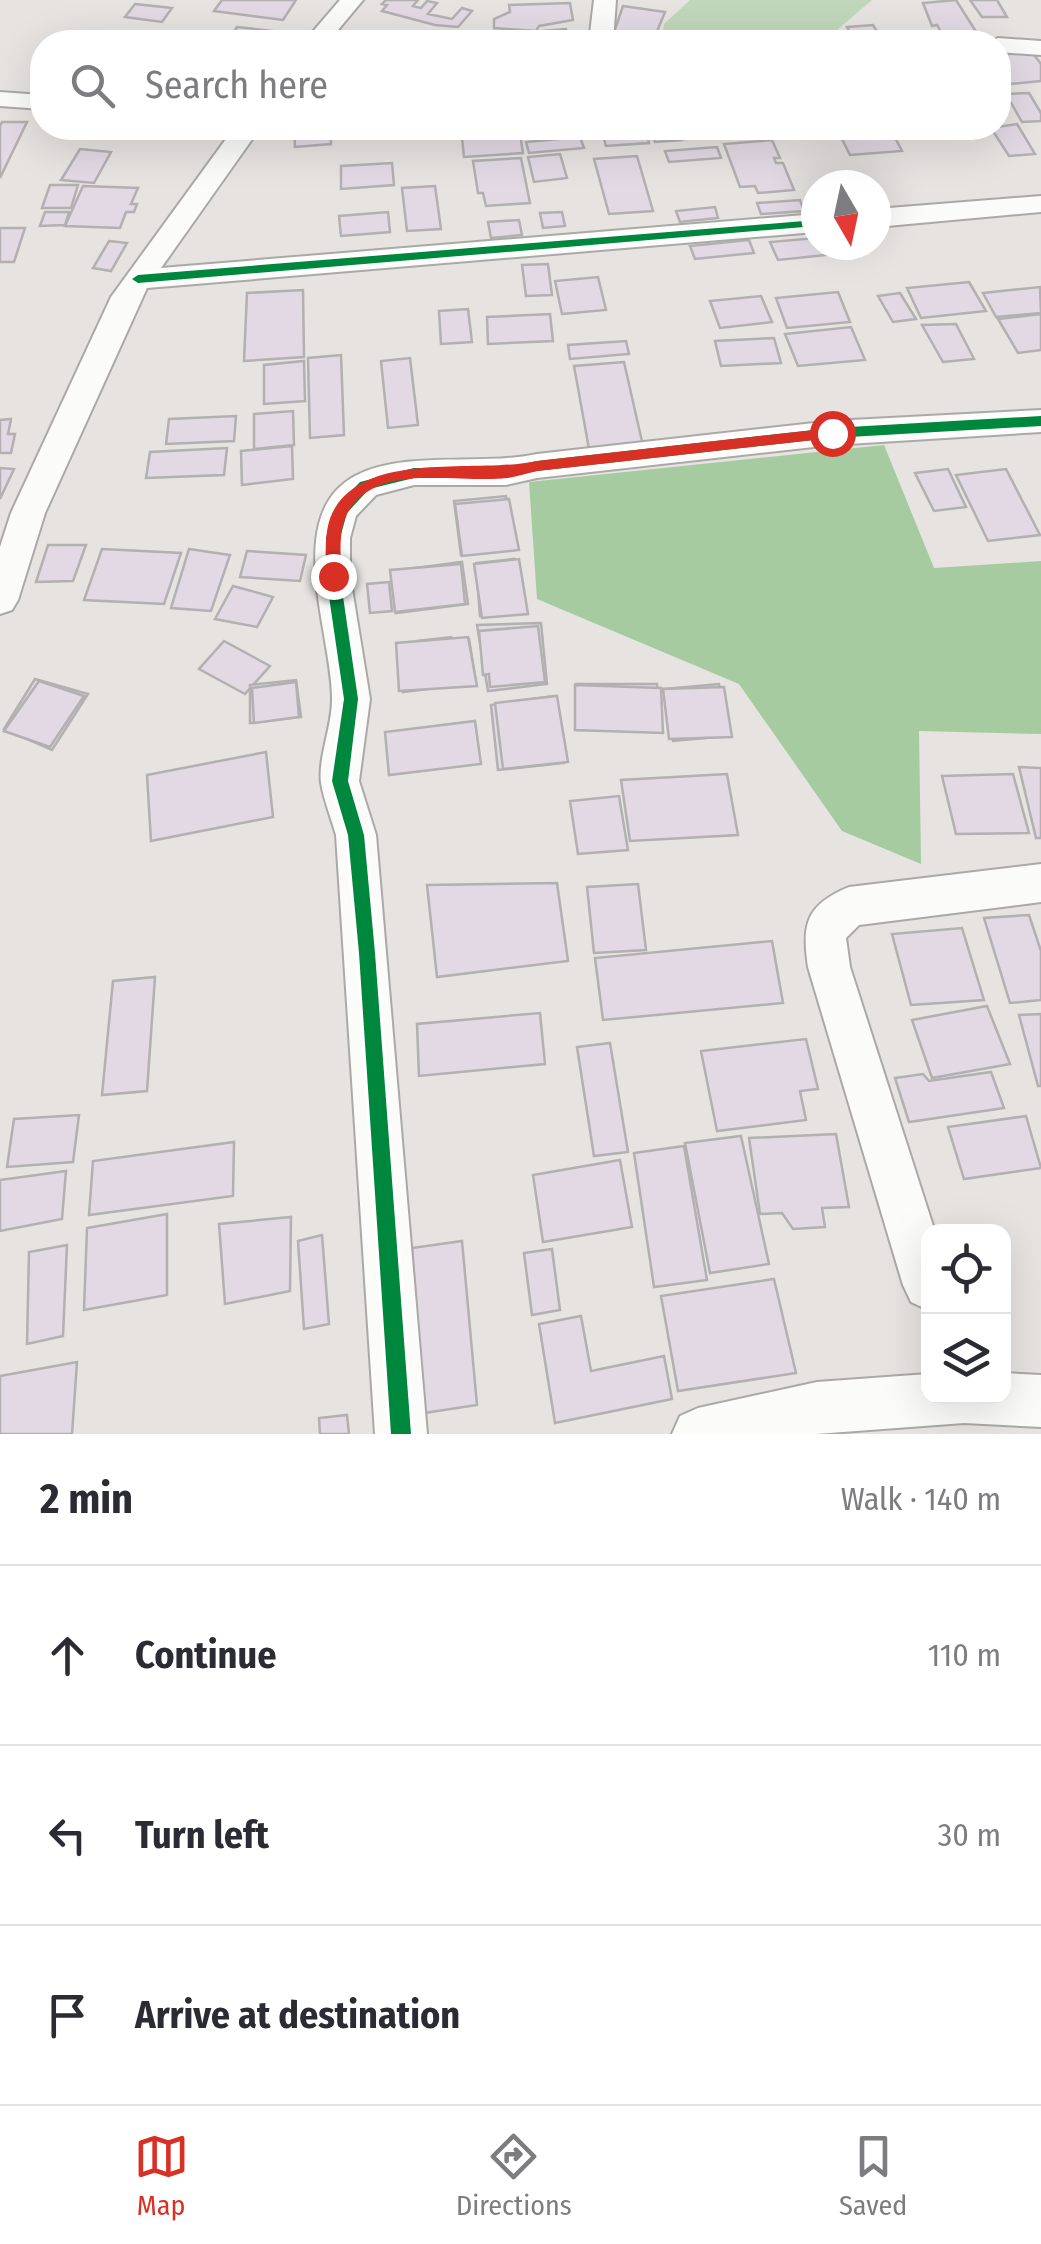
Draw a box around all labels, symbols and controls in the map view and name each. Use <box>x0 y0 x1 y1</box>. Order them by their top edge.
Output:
search box <box>30 30 1011 140</box>
icon: search <box>65 58 120 113</box>
text: Search here <box>145 62 328 108</box>
north arrow <box>801 170 891 260</box>
route start <box>810 411 856 457</box>
route end <box>311 554 357 600</box>
map controls <box>921 1224 1011 1404</box>
button: locate <box>921 1224 1011 1314</box>
button: layers <box>921 1314 1011 1404</box>
text: 2 min <box>40 1474 133 1524</box>
text: Walk · 140 m <box>841 1480 1001 1518</box>
icon: ahead <box>40 1628 95 1683</box>
text: Continue <box>135 1632 276 1678</box>
text: 110 m <box>928 1636 1001 1674</box>
icon: left <box>40 1808 95 1863</box>
text: Turn left <box>135 1812 269 1858</box>
text: 30 m <box>938 1816 1001 1854</box>
icon: arrive <box>40 1988 95 2043</box>
text: Arrive at destination <box>135 1992 460 2038</box>
tab: Map <box>134 2129 189 2222</box>
tab: Directions <box>456 2129 572 2222</box>
tab: Saved <box>839 2129 907 2222</box>

